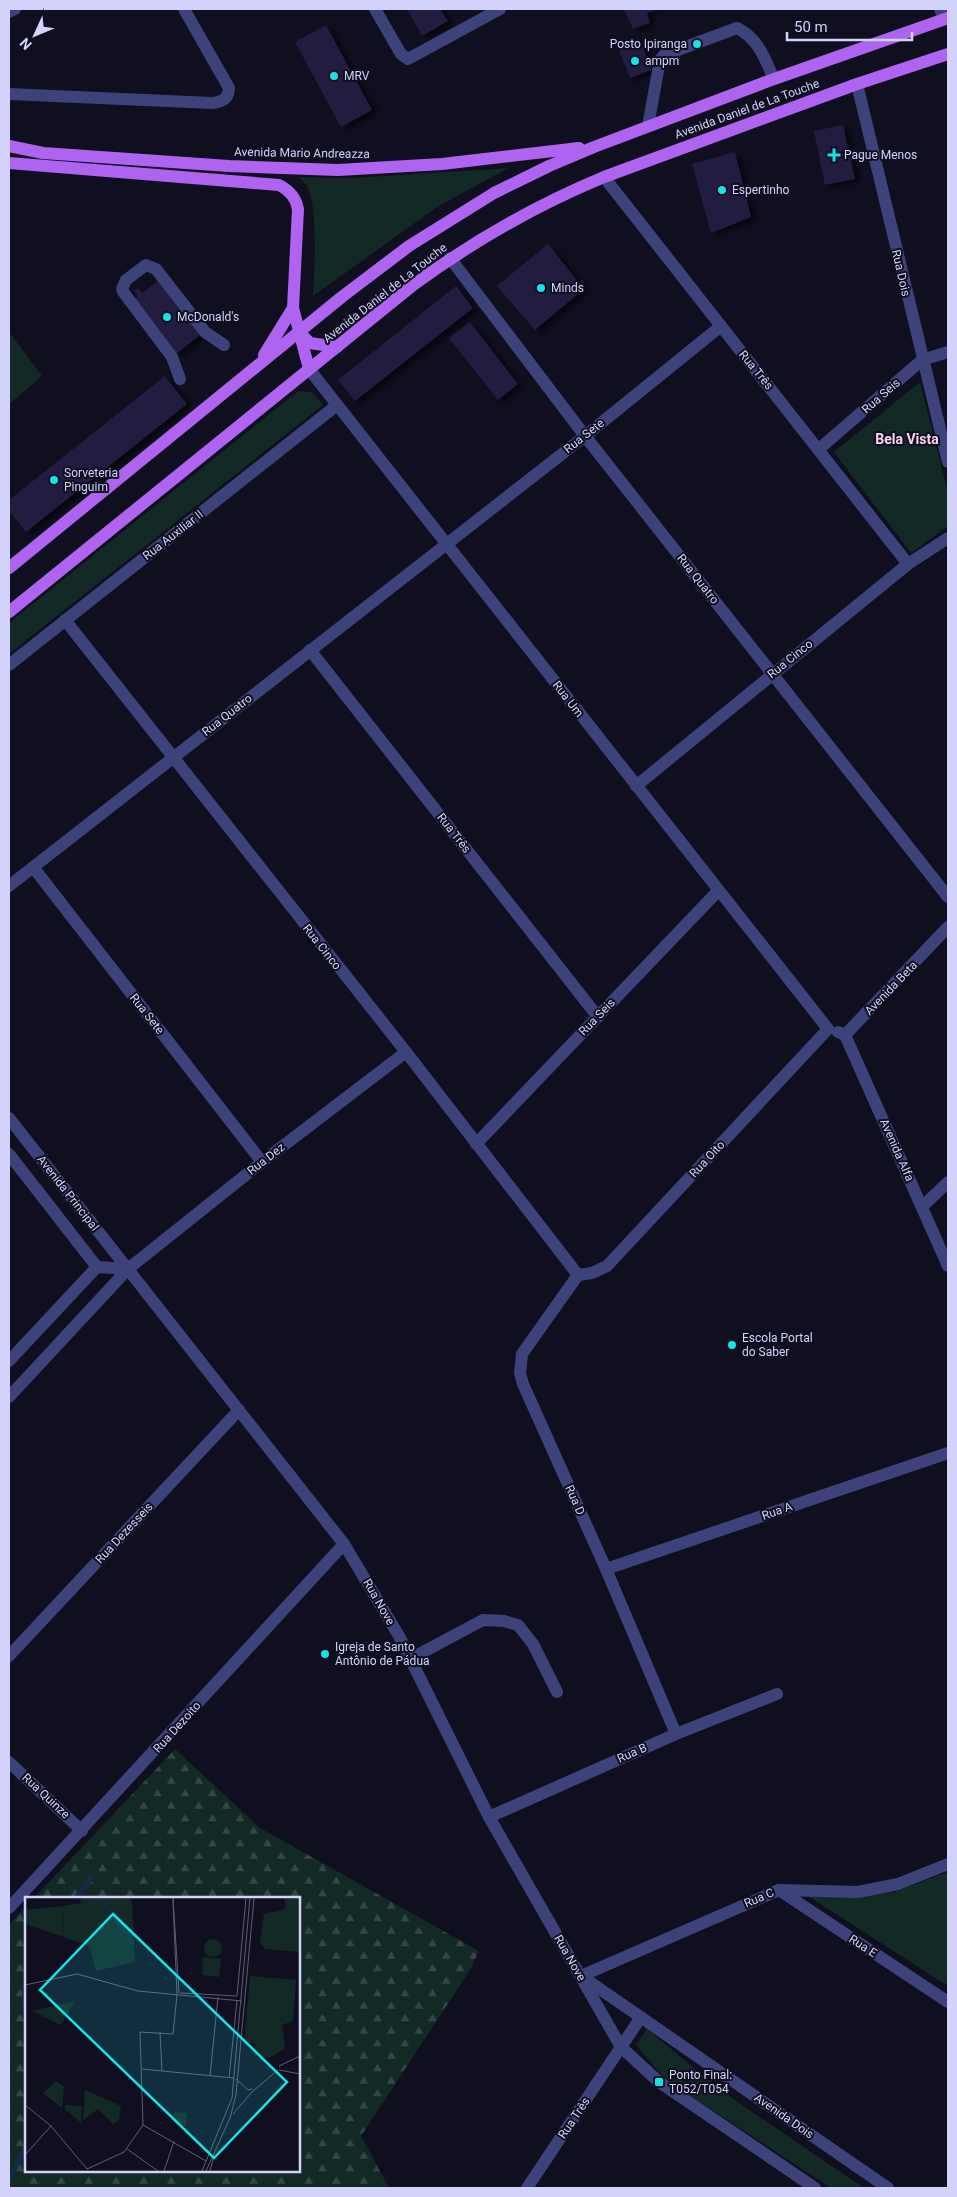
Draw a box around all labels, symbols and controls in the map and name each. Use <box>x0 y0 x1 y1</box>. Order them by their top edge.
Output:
north arrow <box>10 10 60 60</box>
scale bar <box>787 10 912 42</box>
text: 50 m <box>794 18 828 36</box>
text: N <box>16 35 35 53</box>
place label: Posto Ipiranga <box>610 37 687 51</box>
marker: Posto Ipiranga <box>691 38 703 50</box>
place label: ampm <box>645 54 679 68</box>
marker: ampm <box>629 55 641 67</box>
place label: MRV <box>344 69 370 83</box>
marker: MRV <box>328 70 340 82</box>
street label: Avenida Daniel de La Touche <box>673 76 821 142</box>
street label: Avenida Mario Andreazza <box>234 145 370 161</box>
place label: Pague Menos <box>844 148 917 162</box>
marker: Pague Menos <box>828 149 840 161</box>
place label: Espertinho <box>732 183 790 197</box>
marker: Espertinho <box>716 184 728 196</box>
street label: Avenida Daniel de La Touche <box>320 240 450 346</box>
street label: Rua Dois <box>889 248 913 298</box>
place label: Minds <box>551 281 584 295</box>
marker: Minds <box>535 282 547 294</box>
place label: McDonald's <box>177 310 239 324</box>
marker: McDonald's <box>161 311 173 323</box>
street label: Rua Três <box>736 348 776 392</box>
street label: Rua Seis <box>859 376 903 416</box>
street label: Rua Sete <box>561 416 607 456</box>
district label: Bela Vista <box>875 431 939 447</box>
place label: Sorveteria Pinguim <box>64 466 118 494</box>
marker: Sorveteria Pinguim <box>48 474 60 486</box>
street label: Rua Auxiliar II <box>140 507 206 563</box>
street label: Rua Quatro <box>674 551 722 607</box>
street label: Rua Cinco <box>765 636 816 681</box>
street label: Rua Um <box>550 678 586 720</box>
street label: Rua Quatro <box>199 691 255 739</box>
street label: Rua Três <box>434 810 474 856</box>
street label: Rua Cinco <box>300 921 344 973</box>
street label: Avenida Beta <box>862 958 920 1018</box>
street label: Rua Sete <box>127 991 167 1037</box>
street label: Rua Seis <box>576 996 618 1038</box>
street label: Avenida Alfa <box>877 1117 917 1183</box>
street label: Rua Oito <box>686 1138 728 1180</box>
street label: Rua Dez <box>244 1140 288 1178</box>
street label: Avenida Principal <box>34 1152 102 1234</box>
place label: Escola Portal do Saber <box>742 1331 813 1359</box>
marker: Escola Portal do Saber <box>726 1339 738 1351</box>
street label: Rua D <box>562 1483 588 1517</box>
street label: Rua A <box>760 1499 794 1523</box>
street label: Rua Dezesseis <box>92 1500 156 1566</box>
street label: Rua Nove <box>360 1576 398 1628</box>
place label: Igreja de Santo Antônio de Pádua <box>335 1640 430 1668</box>
marker: Igreja de Santo Antônio de Pádua <box>319 1648 331 1660</box>
street label: Rua Dezoito <box>150 1698 204 1755</box>
street label: Rua B <box>615 1740 649 1766</box>
street label: Rua Quinze <box>19 1770 73 1822</box>
street label: Rua C <box>742 1885 776 1911</box>
inset map <box>25 1897 300 2172</box>
street label: Rua Nove <box>551 1932 589 1984</box>
street label: Rua E <box>846 1932 880 1960</box>
place label: Ponto Final: T052/T054 <box>669 2068 732 2096</box>
marker: Ponto Final: T052/T054 <box>653 2076 665 2088</box>
street label: Avenida Dois <box>752 2090 816 2142</box>
street label: Rua Três <box>555 2095 593 2141</box>

